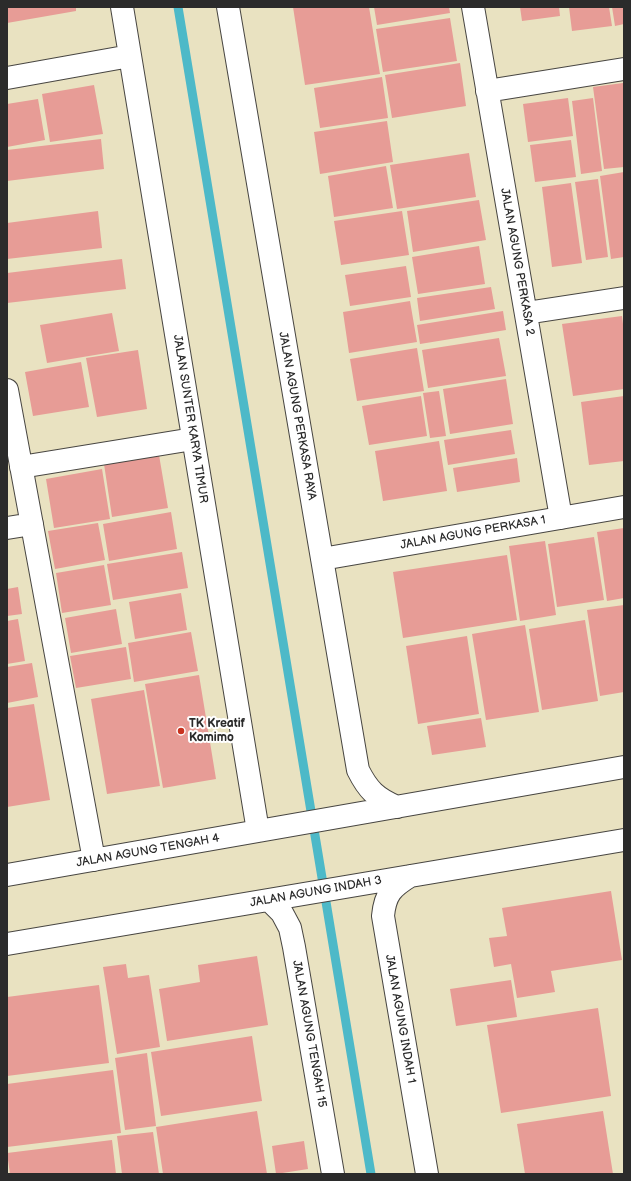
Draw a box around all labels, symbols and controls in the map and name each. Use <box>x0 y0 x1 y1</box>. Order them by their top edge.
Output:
street label: JALAN AGUNG PERKASA 2 <box>497 187 537 337</box>
street label: JALAN AGUNG PERKASA RAYA <box>275 331 319 501</box>
street label: JALAN SUNTER KARYA TIMUR <box>170 334 210 504</box>
street label: JALAN AGUNG PERKASA 1 <box>399 513 547 553</box>
place label: TK Kreatif Komimo <box>189 717 245 745</box>
marker: TK Kreatif Komimo <box>176 726 186 736</box>
street label: JALAN AGUNG TENGAH 4 <box>75 831 221 871</box>
street label: JALAN AGUNG INDAH 3 <box>249 873 383 911</box>
street label: JALAN AGUNG INDAH 1 <box>382 953 418 1085</box>
street label: JALAN AGUNG TENGAH 15 <box>289 959 329 1109</box>

